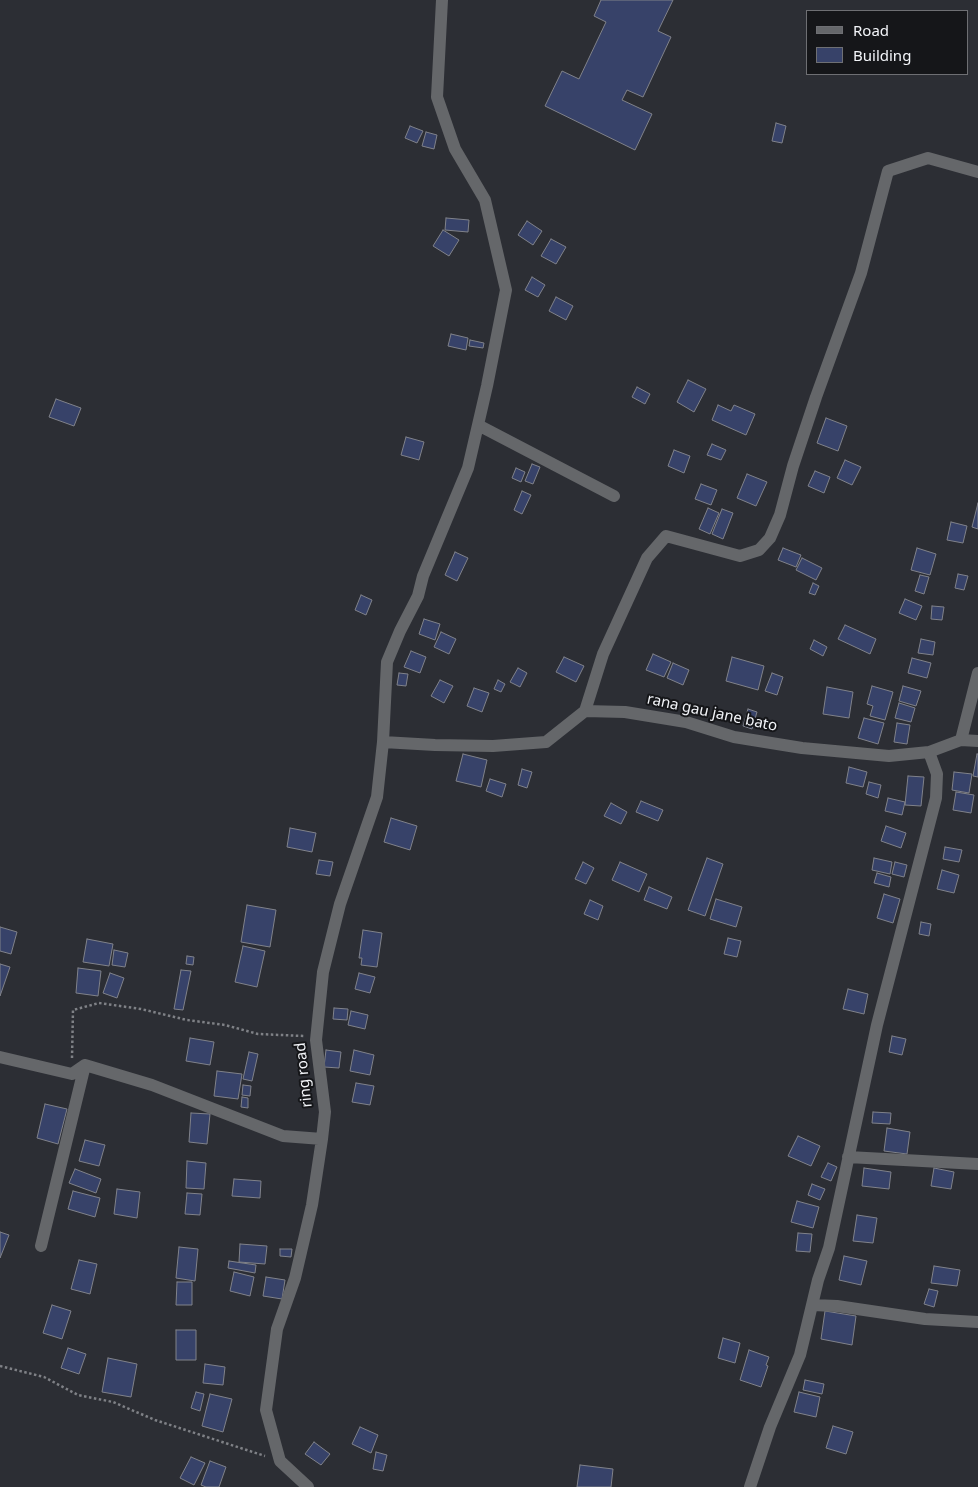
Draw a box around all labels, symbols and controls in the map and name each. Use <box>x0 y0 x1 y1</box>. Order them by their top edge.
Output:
legend <box>806 10 968 75</box>
text: Road <box>853 20 889 40</box>
text: Building <box>853 45 911 65</box>
street label: rana gau jane bato <box>645 690 779 736</box>
street label: ring road <box>292 1042 316 1108</box>

